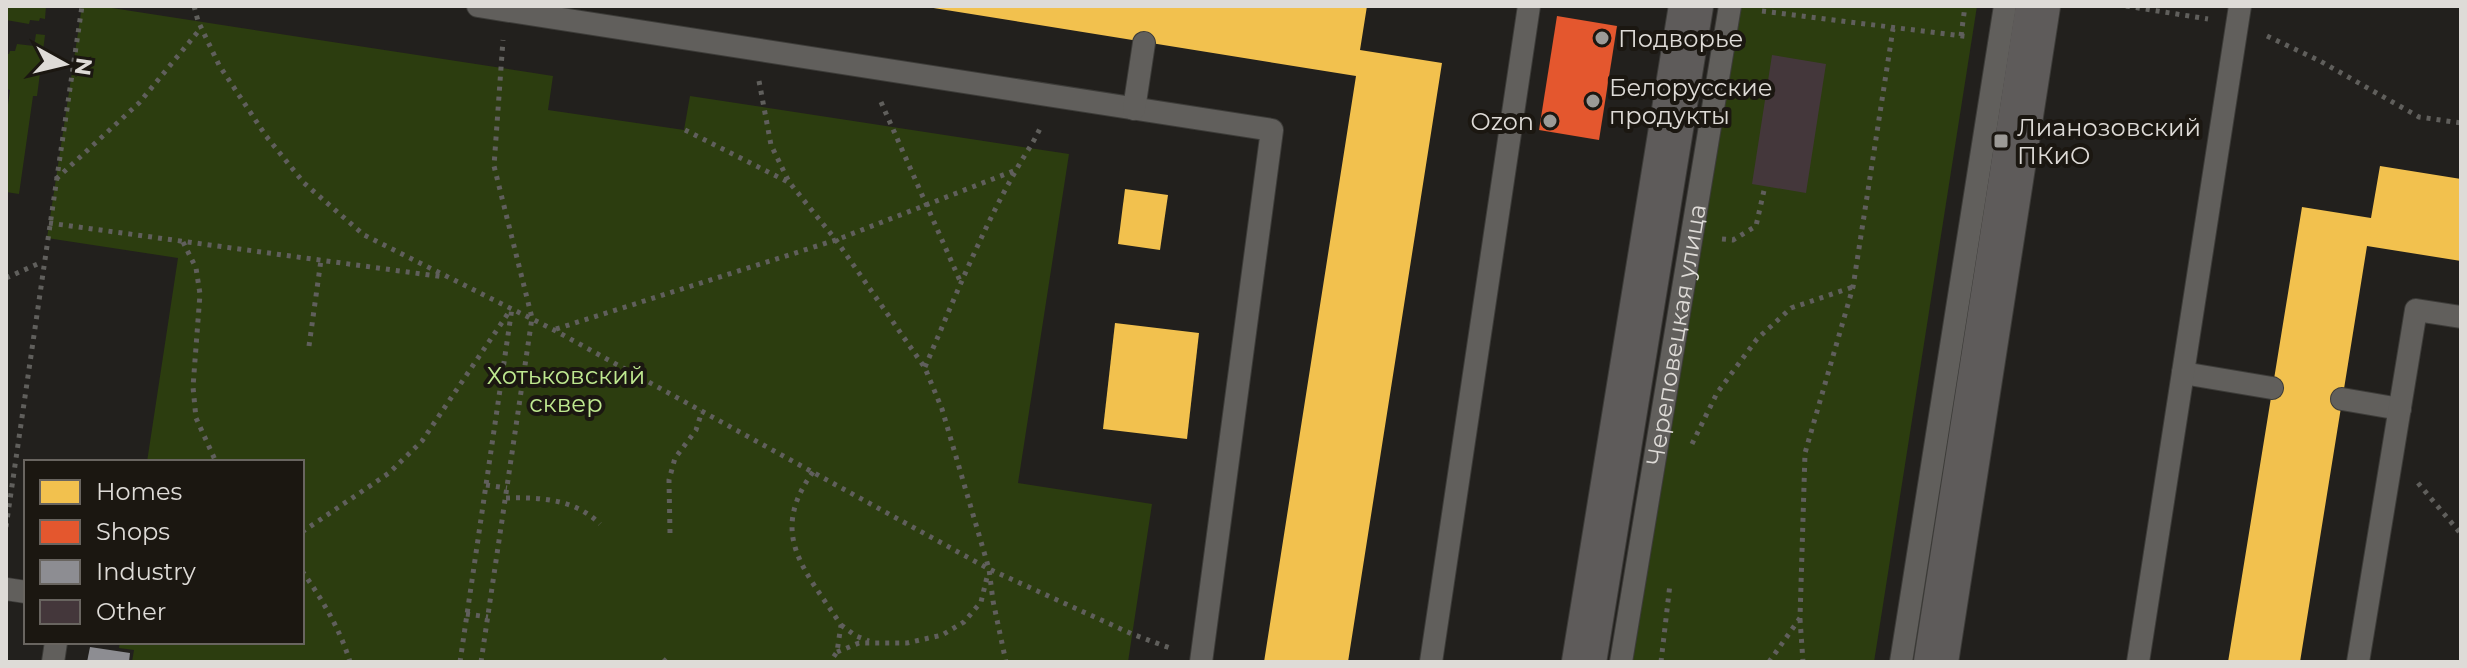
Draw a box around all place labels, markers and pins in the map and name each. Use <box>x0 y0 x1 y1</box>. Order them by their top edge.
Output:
place label: Подворье <box>1618 24 1743 53</box>
marker: Подворье <box>1593 29 1611 47</box>
place label: Белорусские продукты <box>1609 73 1773 130</box>
marker: Белорусские продукты <box>1584 92 1602 110</box>
place label: Ozon <box>1471 107 1534 136</box>
marker: Ozon <box>1541 112 1559 130</box>
place label: Лианозовский ПКиО <box>2017 113 2201 170</box>
marker: Лианозовский ПКиО <box>1992 132 2010 150</box>

